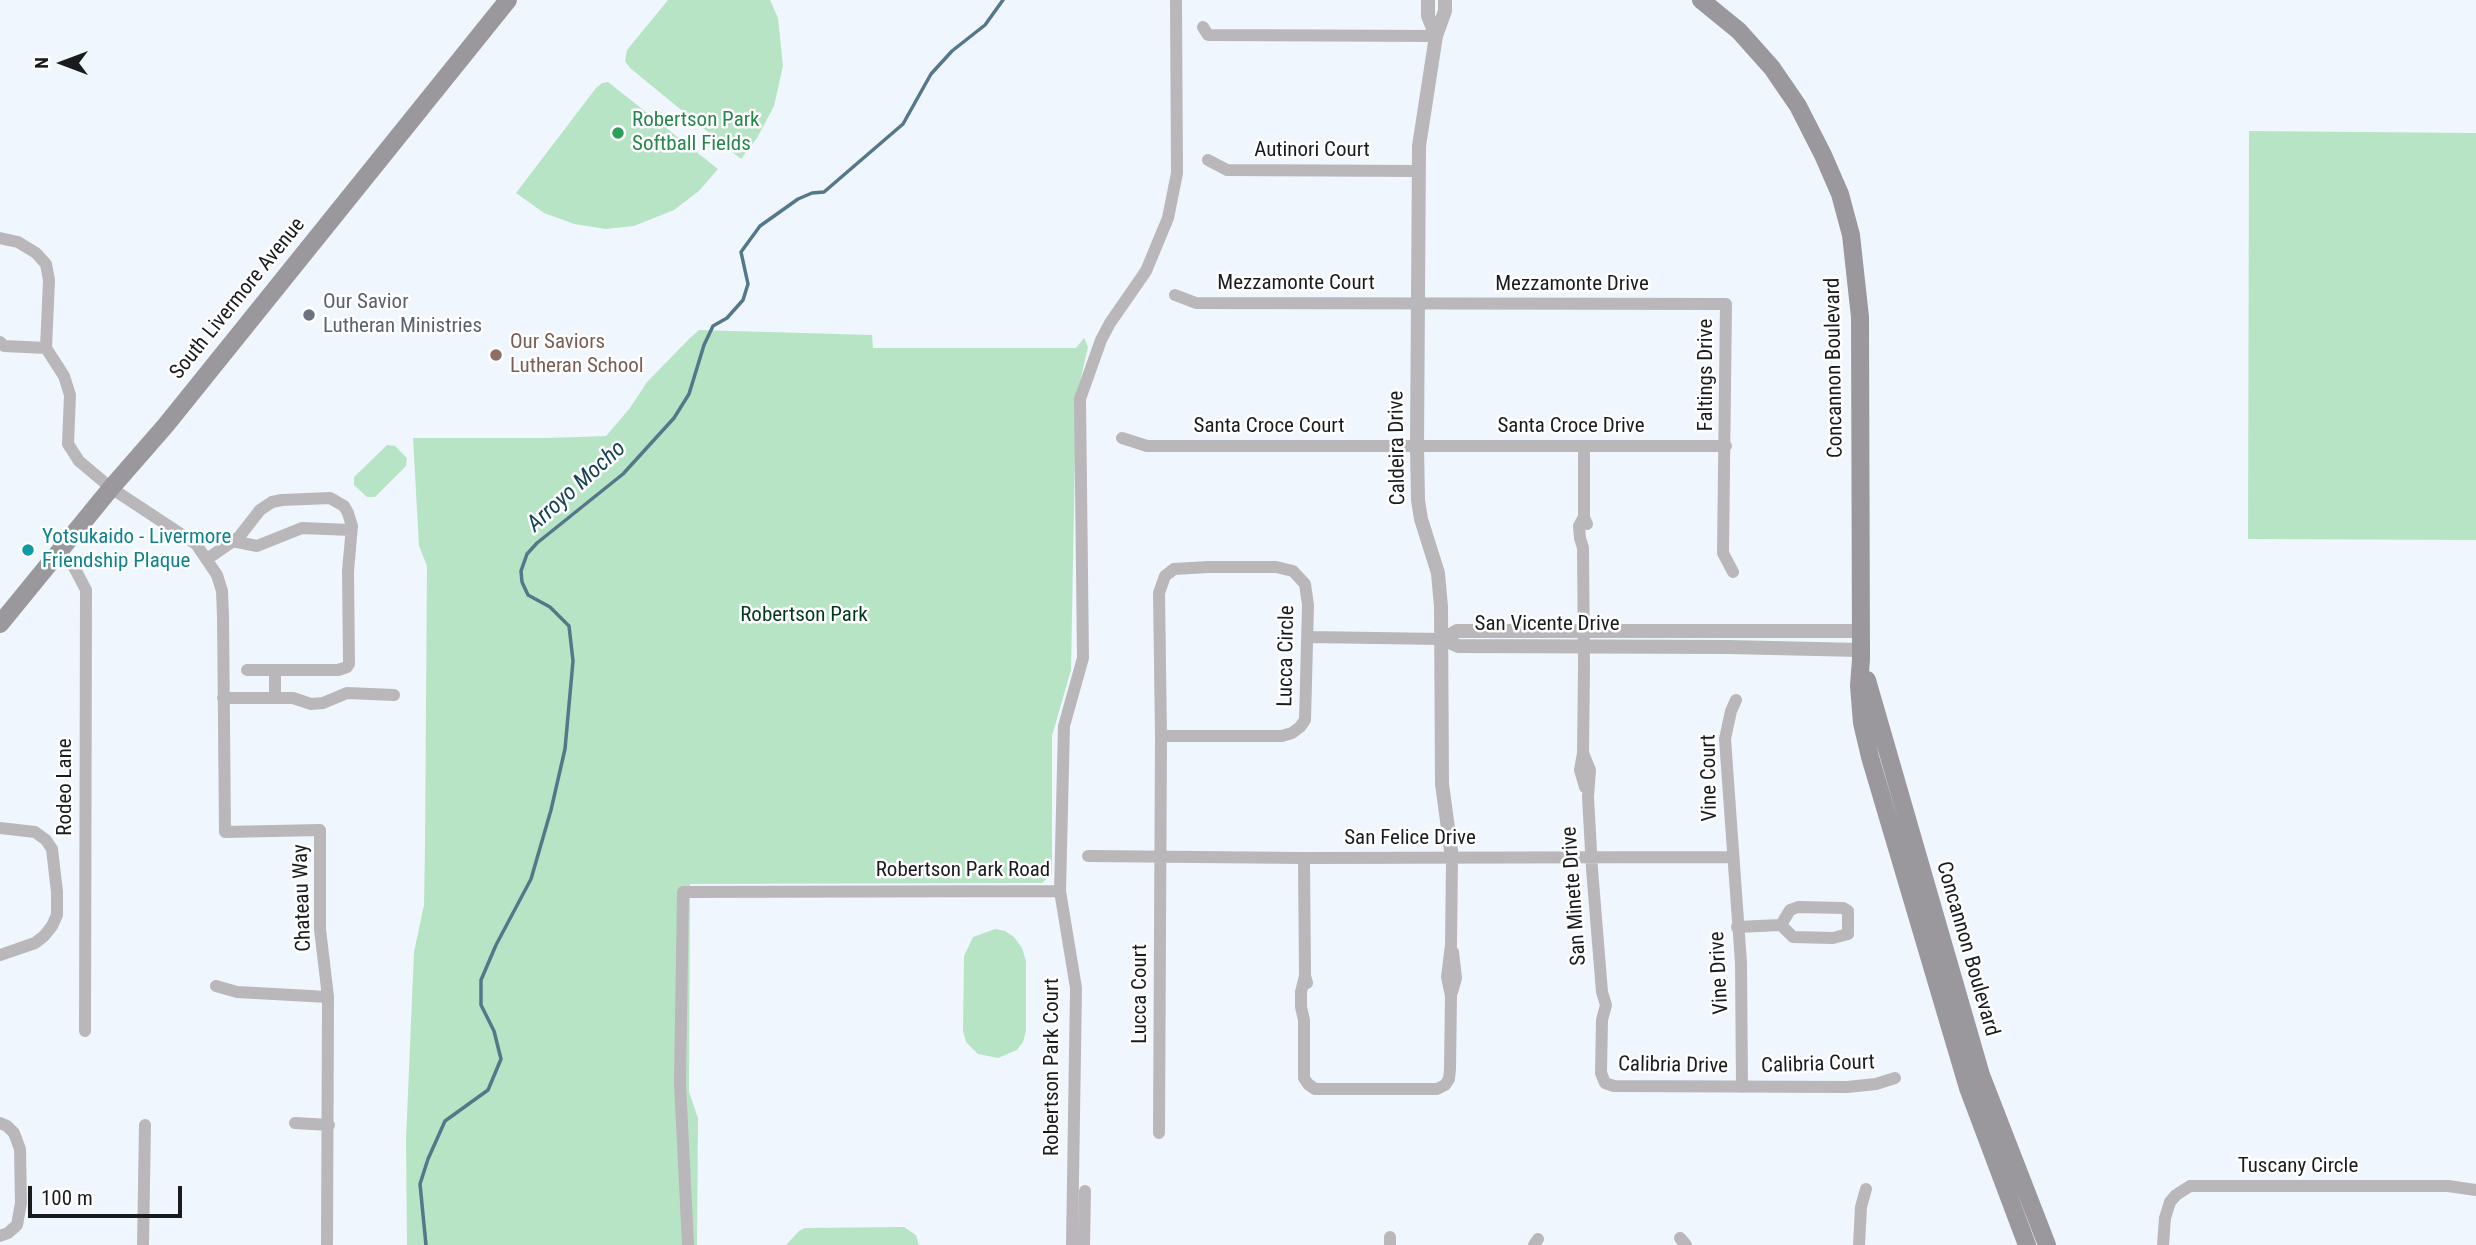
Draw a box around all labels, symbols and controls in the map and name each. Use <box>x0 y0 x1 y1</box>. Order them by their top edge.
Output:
north arrow <box>28 28 98 98</box>
text: N <box>30 57 53 69</box>
place label: Robertson Park Softball Fields <box>632 108 760 158</box>
marker: Robertson Park Softball Fields <box>610 125 626 141</box>
street label: Autinori Court <box>1254 138 1370 164</box>
street label: South Livermore Avenue <box>165 213 311 385</box>
street label: Mezzamonte Court <box>1217 271 1375 297</box>
street label: Mezzamonte Drive <box>1495 272 1649 298</box>
street label: Concannon Boulevard <box>1821 278 1849 458</box>
place label: Our Savior Lutheran Ministries <box>323 290 482 340</box>
marker: Our Savior Lutheran Ministries <box>301 307 317 323</box>
street label: Faltings Drive <box>1694 319 1720 431</box>
place label: Our Saviors Lutheran School <box>510 330 644 380</box>
marker: Our Saviors Lutheran School <box>488 347 504 363</box>
street label: Caldeira Drive <box>1384 390 1412 506</box>
street label: Santa Croce Court <box>1194 414 1344 440</box>
street label: Santa Croce Drive <box>1497 414 1645 440</box>
water label: Arroyo Mocho <box>522 436 632 538</box>
place label: Yotsukaido - Livermore Friendship Plaque <box>42 525 231 575</box>
marker: Yotsukaido - Livermore Friendship Plaque <box>20 542 36 558</box>
park label: Robertson Park <box>740 603 868 629</box>
street label: Lucca Circle <box>1274 605 1300 707</box>
street label: San Vicente Drive <box>1474 612 1620 638</box>
street label: Vine Court <box>1697 734 1723 822</box>
street label: Rodeo Lane <box>53 738 79 836</box>
street label: San Felice Drive <box>1344 826 1476 852</box>
street label: San Minete Drive <box>1558 826 1592 966</box>
street label: Chateau Way <box>289 844 317 952</box>
street label: Robertson Park Road <box>876 858 1050 884</box>
street label: Concannon Boulevard <box>1930 859 2004 1039</box>
street label: Vine Drive <box>1705 931 1735 1015</box>
street label: Lucca Court <box>1128 944 1154 1044</box>
street label: Robertson Park Court <box>1040 978 1066 1156</box>
street label: Calibria Court <box>1761 1050 1875 1080</box>
street label: Calibria Drive <box>1618 1052 1728 1080</box>
street label: Tuscany Circle <box>2238 1154 2358 1180</box>
scale bar <box>32 1172 186 1216</box>
text: 100 m <box>41 1186 93 1210</box>

